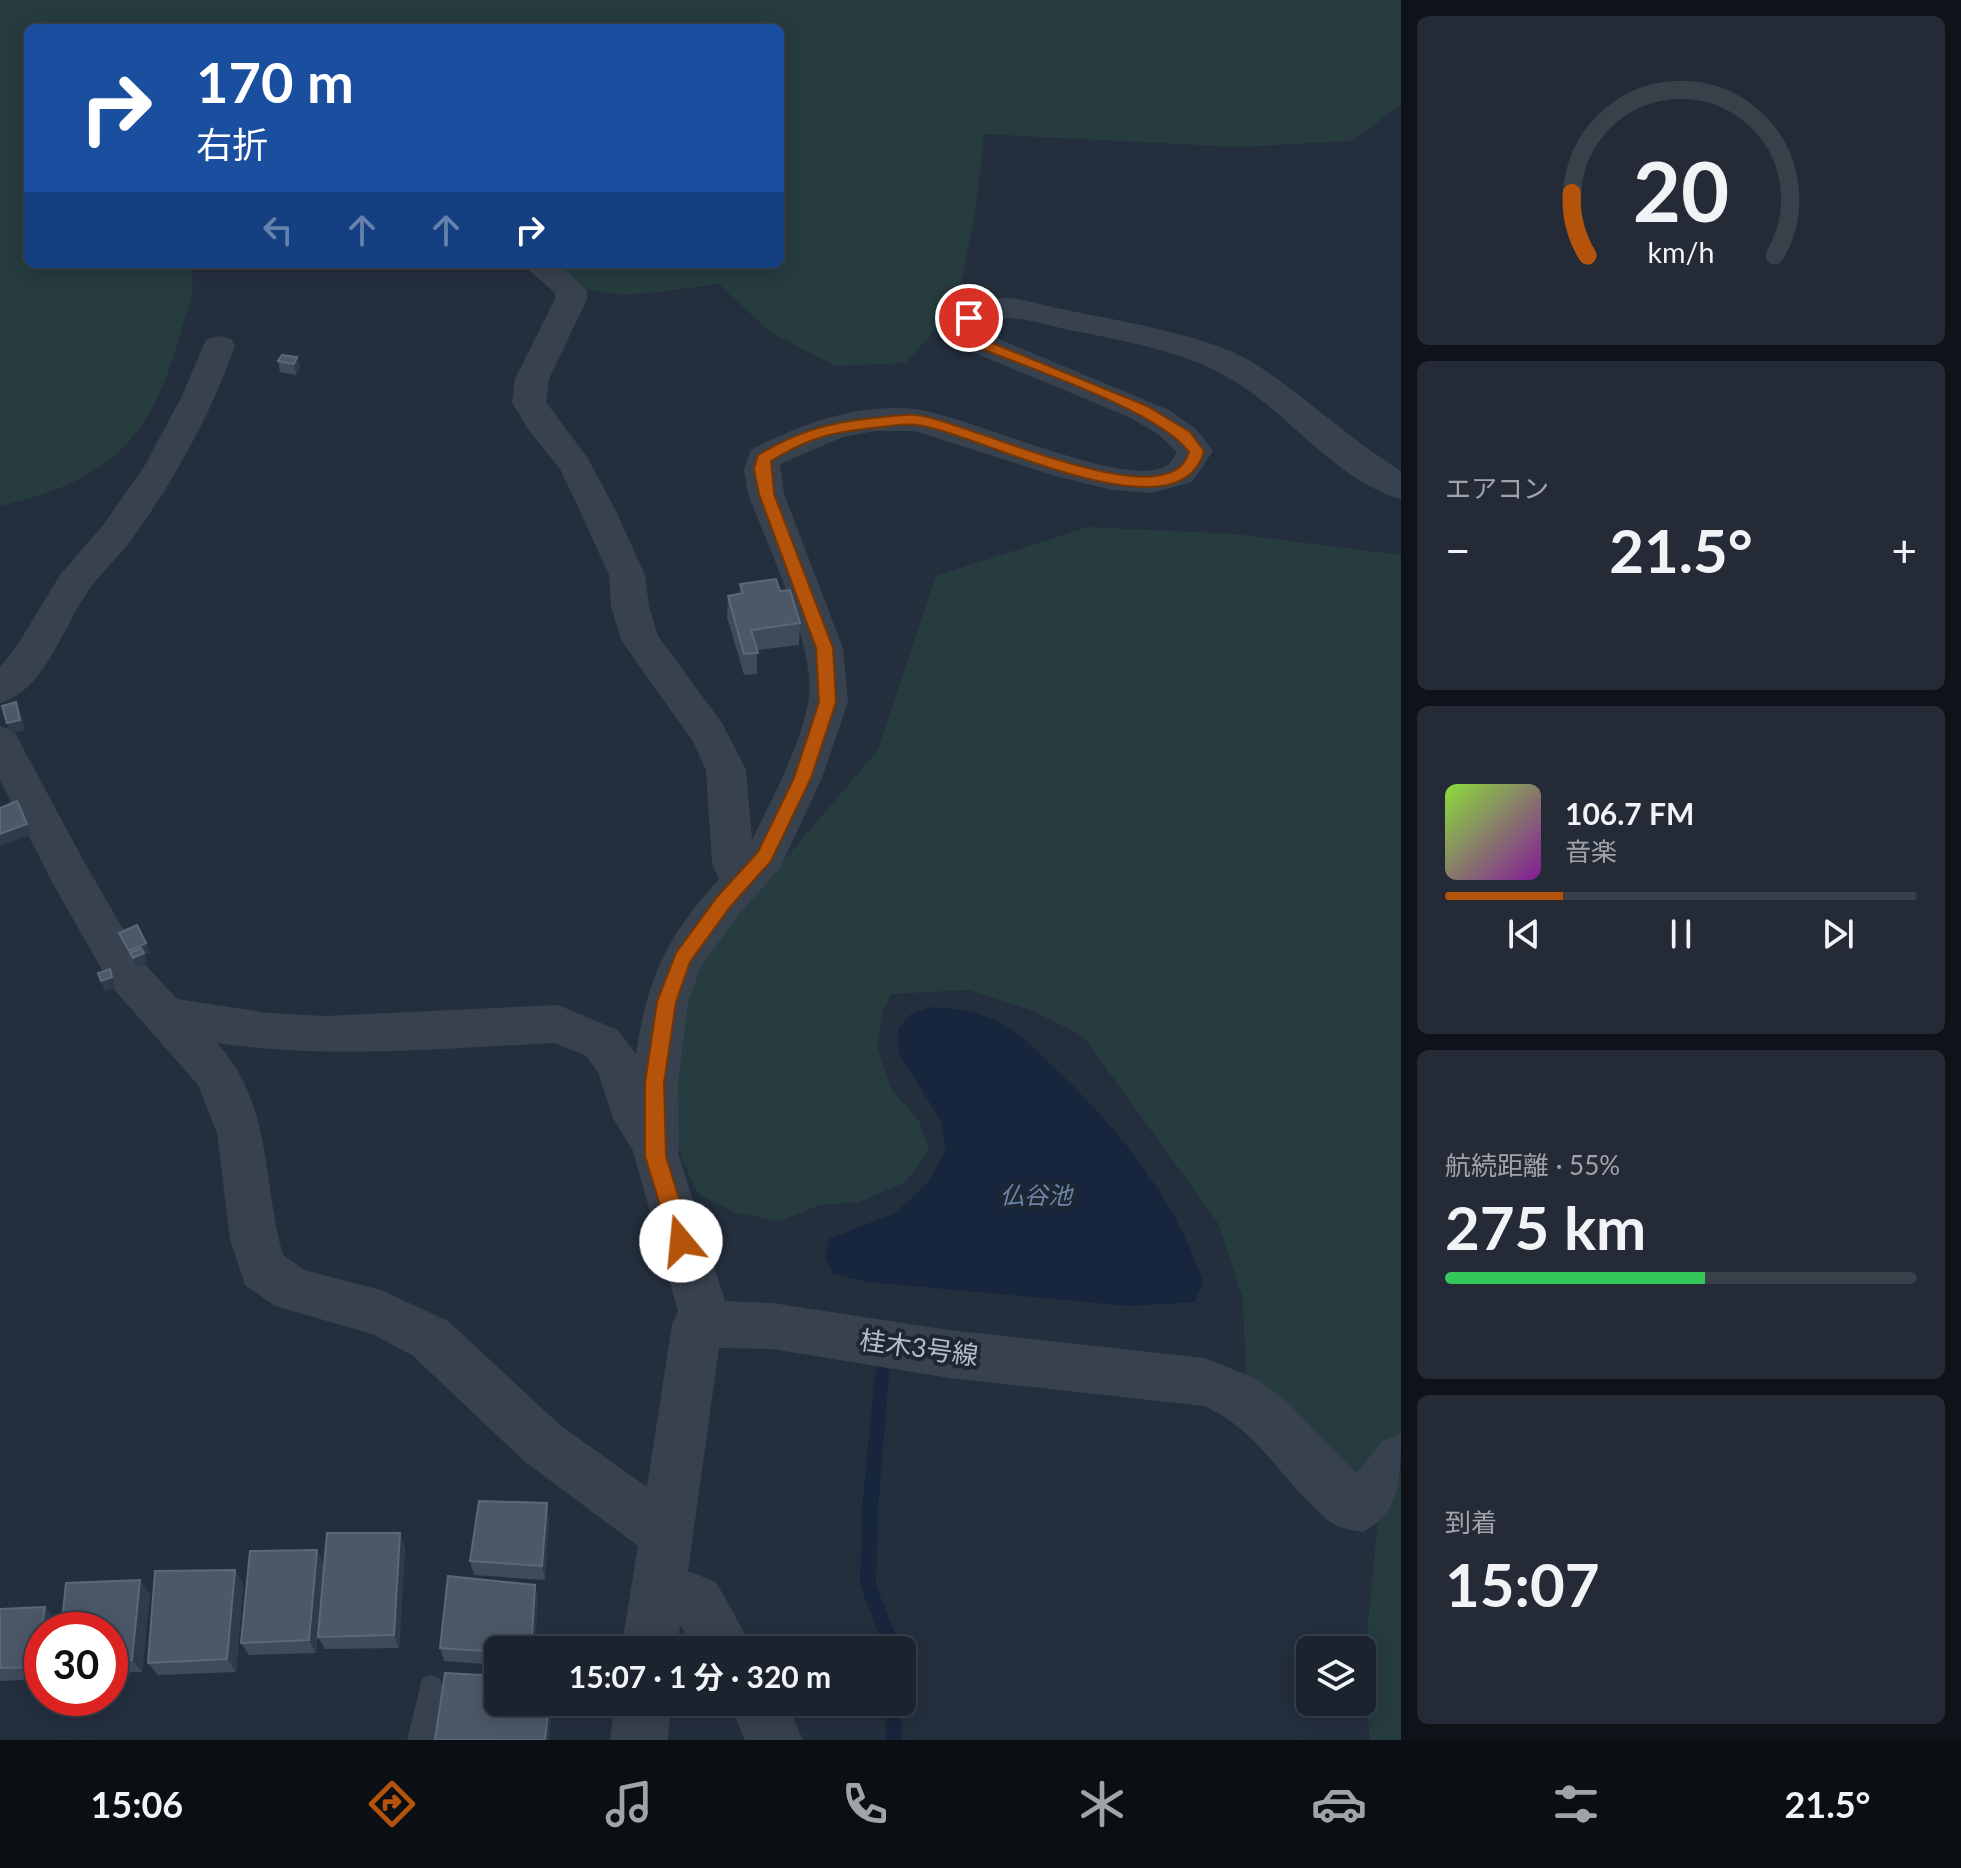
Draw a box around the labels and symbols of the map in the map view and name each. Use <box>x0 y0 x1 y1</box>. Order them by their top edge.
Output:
pin <box>935 284 1003 352</box>
water label: 仏谷池 <box>1000 1180 1074 1209</box>
position arrow <box>639 1199 723 1283</box>
street label: 桂木3号線 <box>858 1323 980 1371</box>
speed limit sign: 30 <box>24 1612 128 1716</box>

